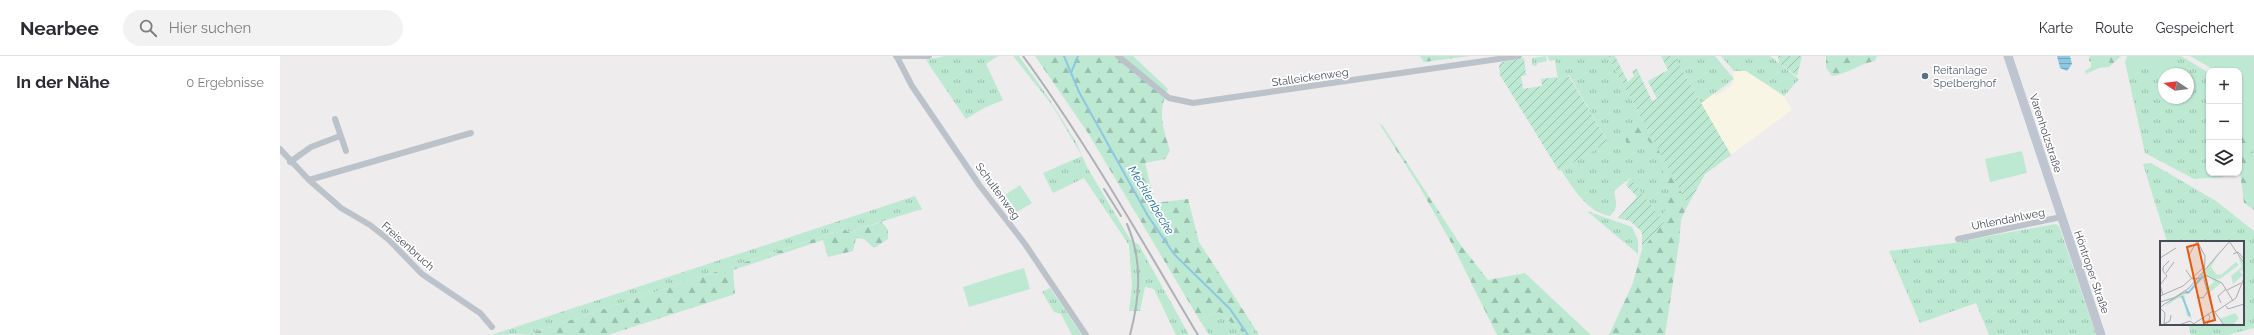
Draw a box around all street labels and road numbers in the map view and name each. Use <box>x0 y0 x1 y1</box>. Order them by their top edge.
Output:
street label: Stalleickenweg <box>1271 66 1349 89</box>
street label: Varenholzstraße <box>2027 92 2065 175</box>
street label: Schultenweg <box>973 160 1023 222</box>
street label: Uhlendahlweg <box>1970 206 2046 233</box>
street label: Freisenbruch <box>379 219 437 273</box>
street label: Höntroper Straße <box>2071 229 2112 316</box>

